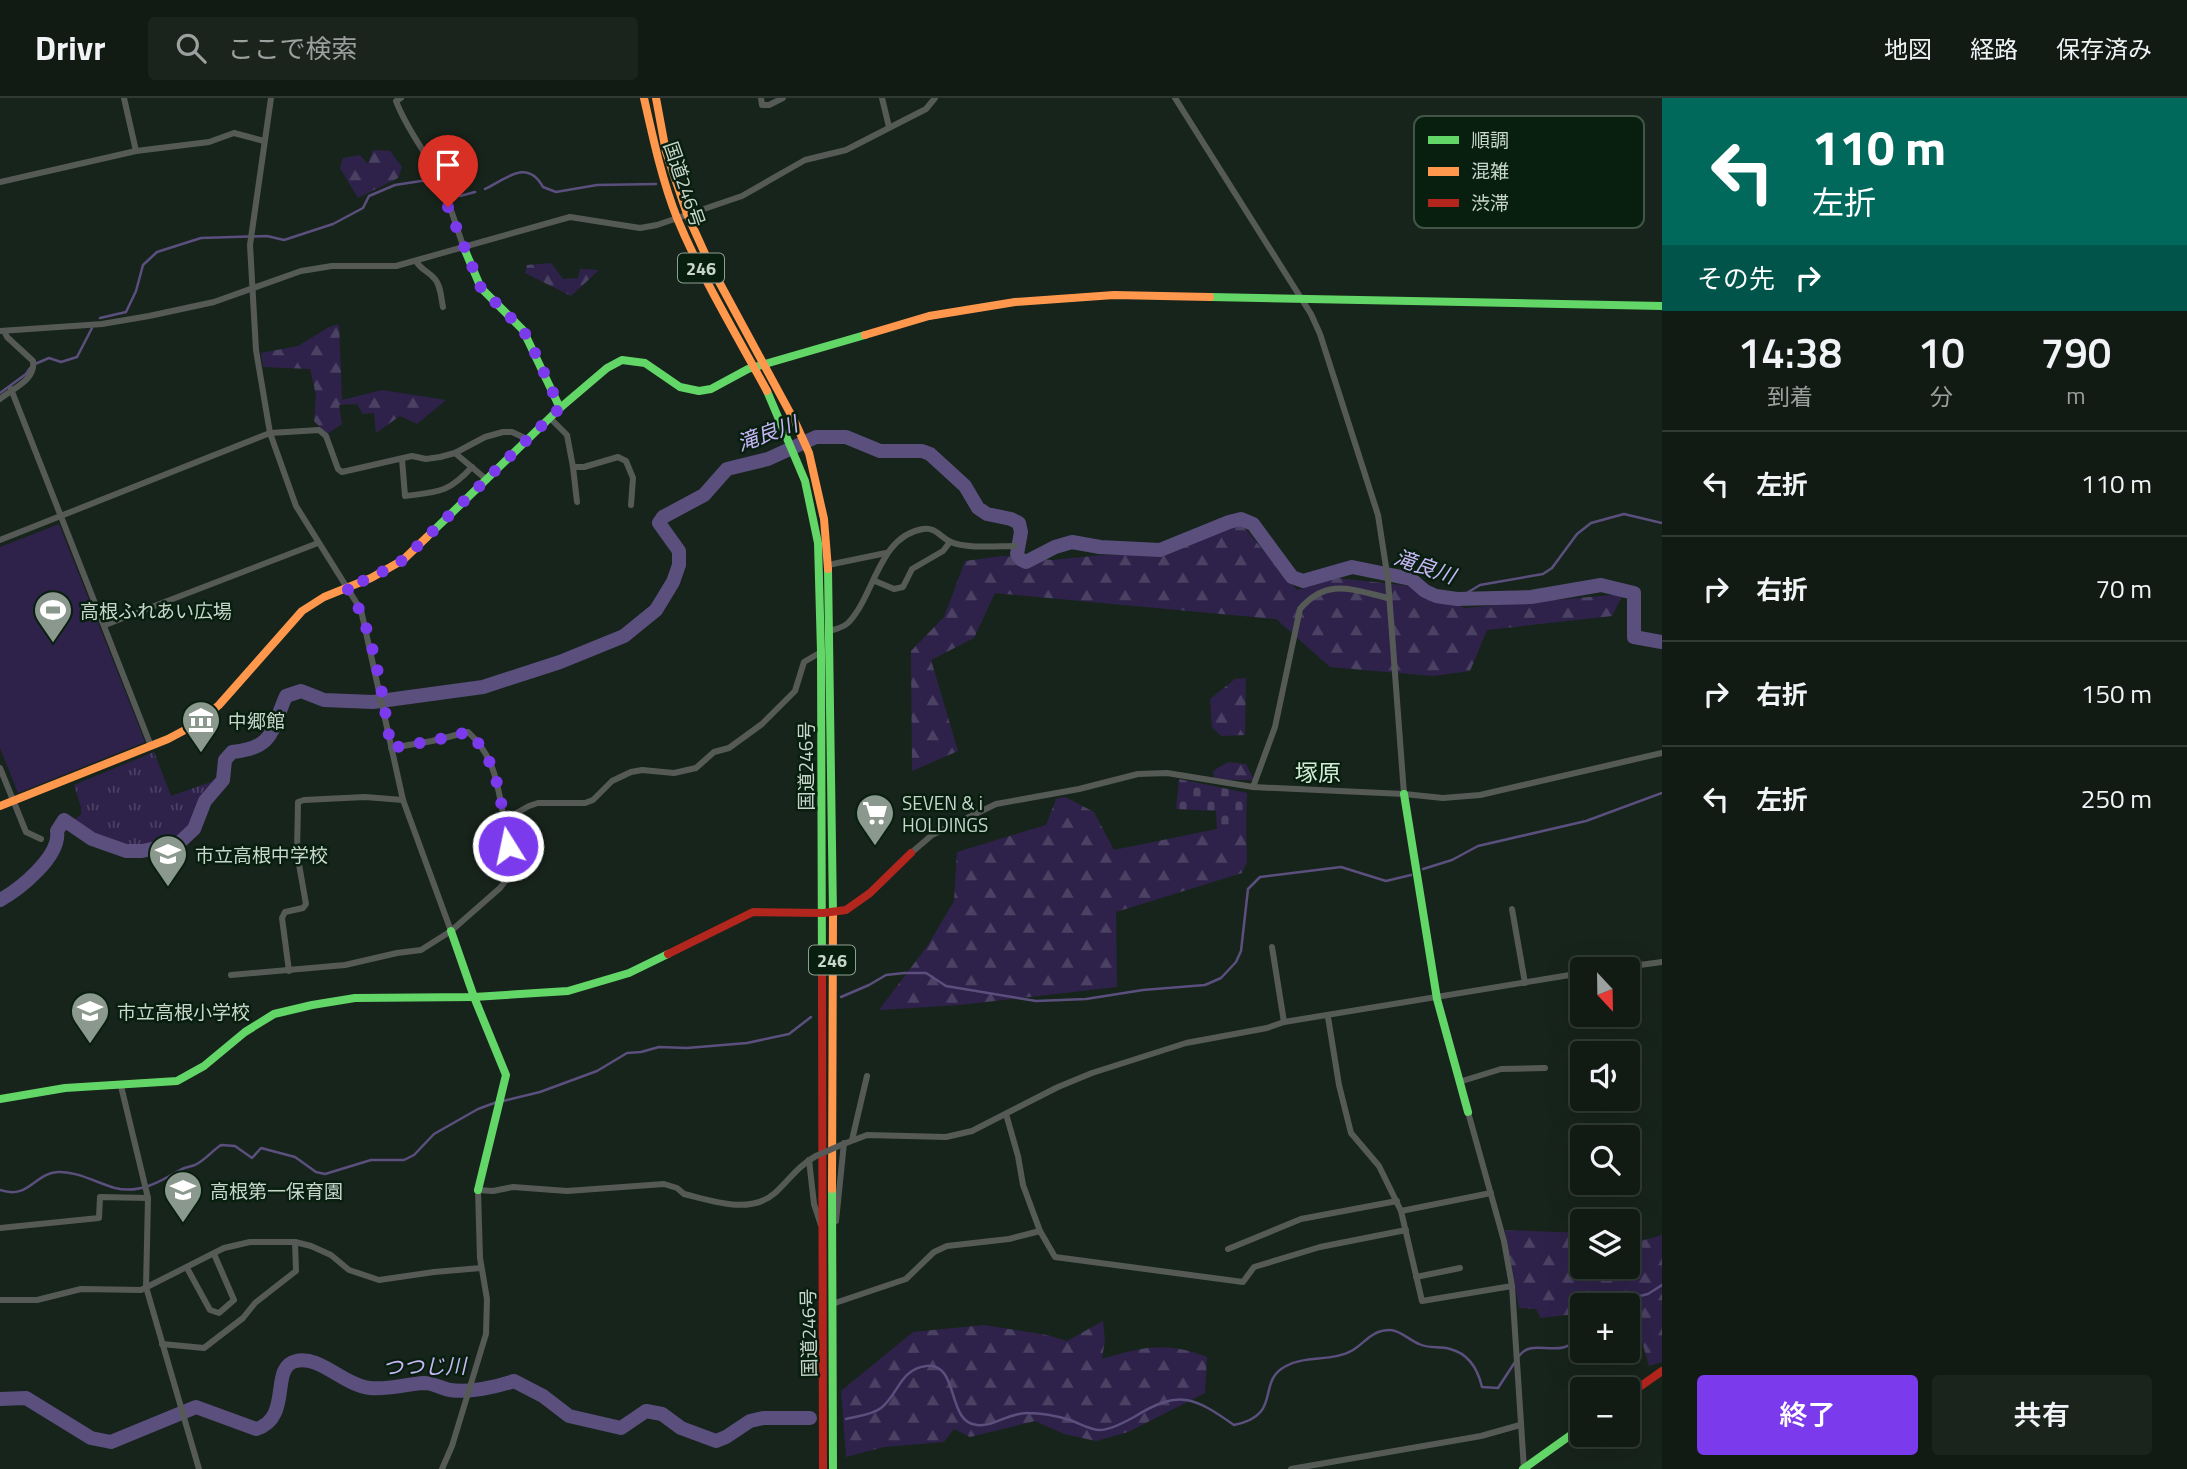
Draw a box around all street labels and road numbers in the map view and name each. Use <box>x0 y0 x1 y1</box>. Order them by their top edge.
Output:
street label: 国道246号 <box>657 137 713 231</box>
road number: 246 <box>678 253 724 282</box>
street label: 国道246号 <box>791 722 820 810</box>
road number: 246 <box>809 946 855 974</box>
street label: 国道246号 <box>793 1288 823 1378</box>

